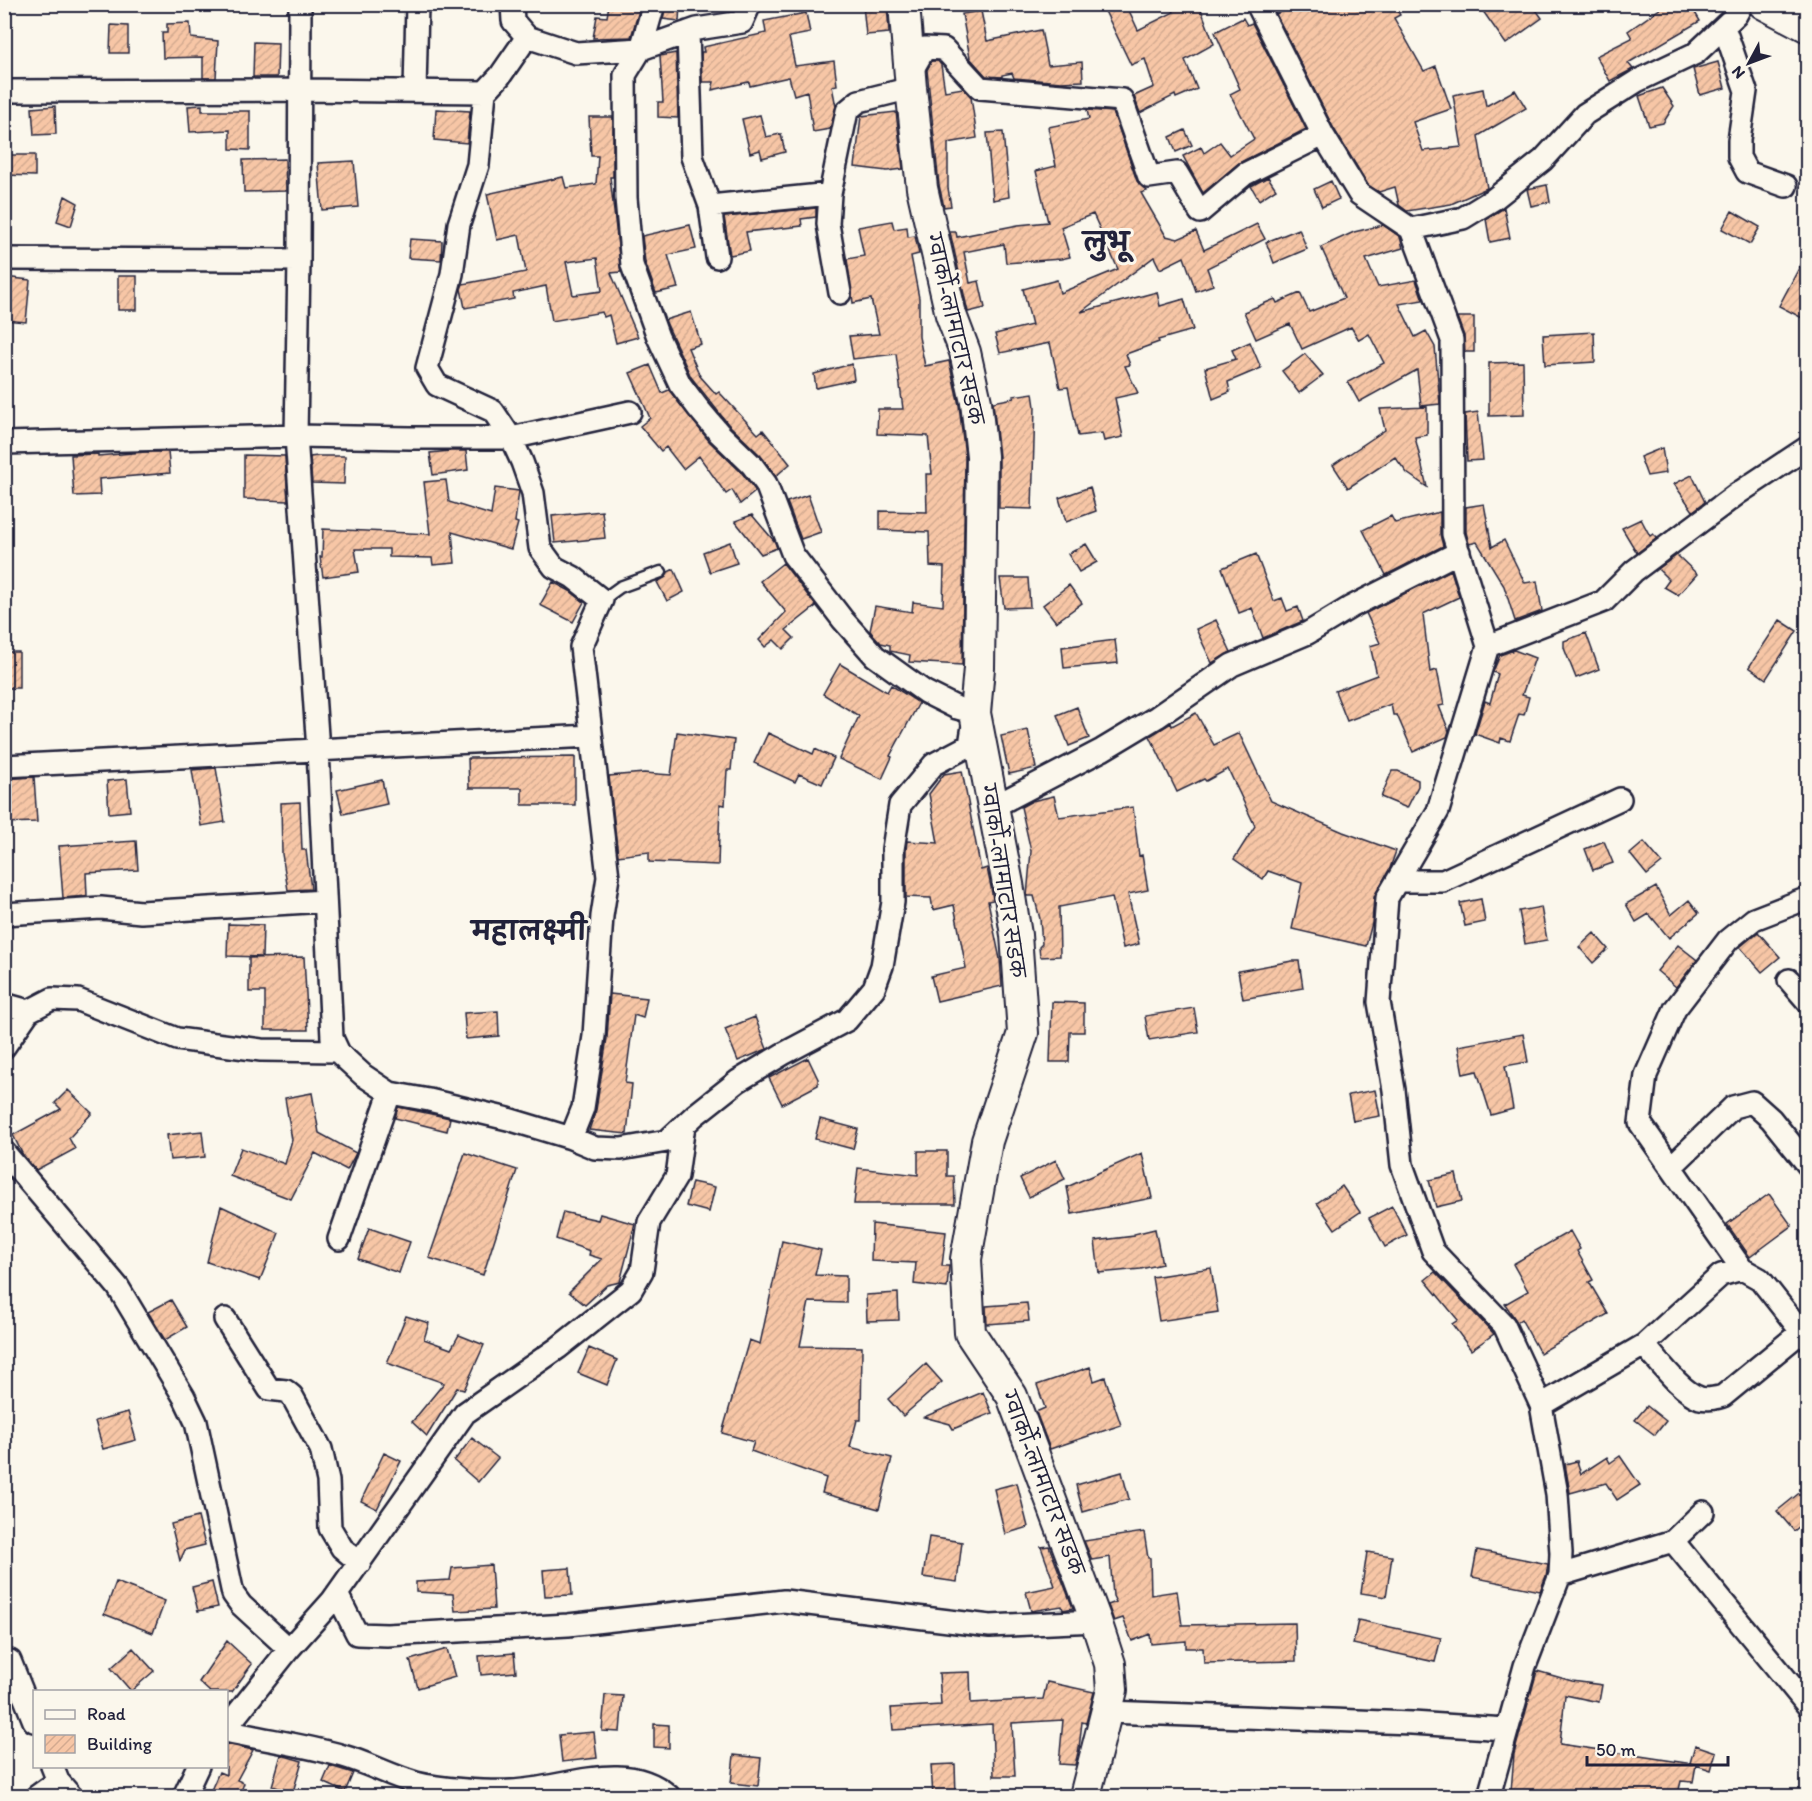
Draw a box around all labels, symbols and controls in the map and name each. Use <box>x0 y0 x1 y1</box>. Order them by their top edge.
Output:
north arrow <box>1719 33 1779 93</box>
text: N <box>1727 62 1749 83</box>
district label: लुभू <box>1081 226 1134 263</box>
street label: ग्वार्को-लामाटार सडक <box>921 229 993 429</box>
street label: ग्वार्को-लामाटार सडक <box>976 781 1034 981</box>
district label: महालक्ष्मी <box>470 911 588 947</box>
street label: ग्वार्को-लामाटार सडक <box>996 1385 1094 1580</box>
legend <box>33 1690 228 1768</box>
text: Road <box>87 1703 126 1725</box>
scale bar <box>1587 1729 1728 1767</box>
text: Building <box>87 1733 153 1755</box>
text: 50 m <box>1596 1739 1636 1761</box>

